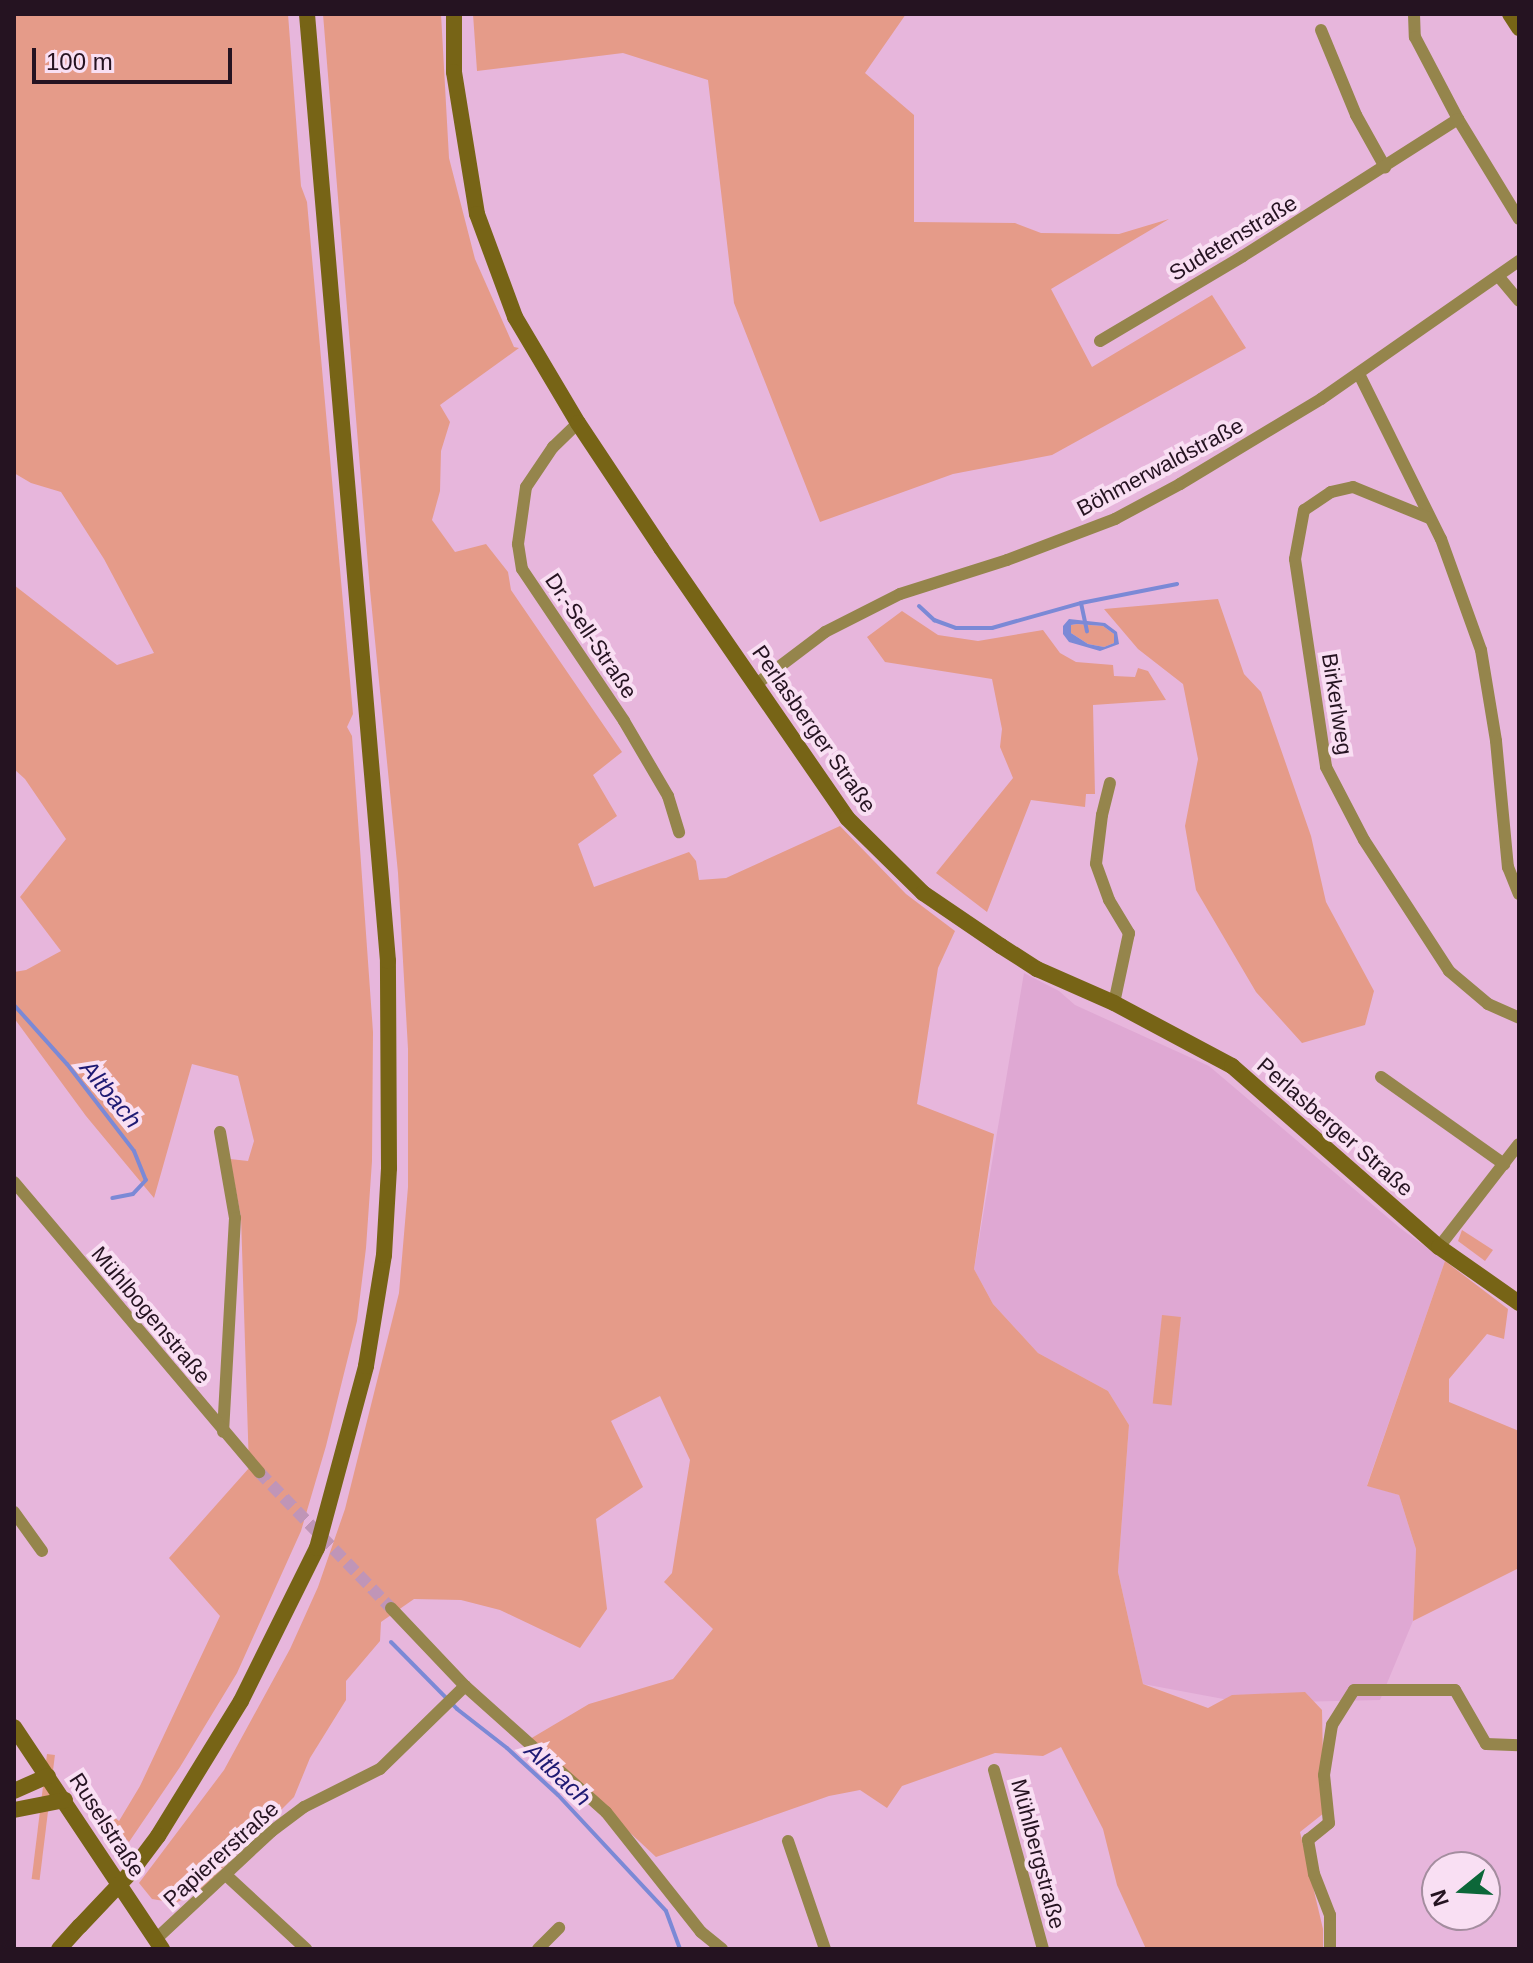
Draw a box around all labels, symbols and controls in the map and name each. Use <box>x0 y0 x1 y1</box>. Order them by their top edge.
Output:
scale bar <box>36 32 236 82</box>
text: 100 m <box>46 48 113 75</box>
street label: Sudetenstraße <box>1164 190 1302 286</box>
street label: Böhmerwaldstraße <box>1072 412 1248 522</box>
street label: Dr.-Sell-Straße <box>539 568 643 704</box>
street label: Perlasberger Straße <box>746 640 882 818</box>
street label: Birkerlweg <box>1316 651 1358 757</box>
street label: Perlasberger Straße <box>1252 1052 1418 1202</box>
water label: Altbach <box>74 1054 148 1134</box>
street label: Mühlbogenstraße <box>86 1241 216 1389</box>
water label: Altbach <box>519 1736 597 1812</box>
street label: Ruselstraße <box>64 1768 150 1882</box>
street label: Mühlbergstraße <box>1005 1776 1071 1932</box>
street label: Papiererstraße <box>158 1796 284 1912</box>
north arrow <box>1421 1851 1501 1931</box>
text: N <box>1425 1887 1454 1909</box>

